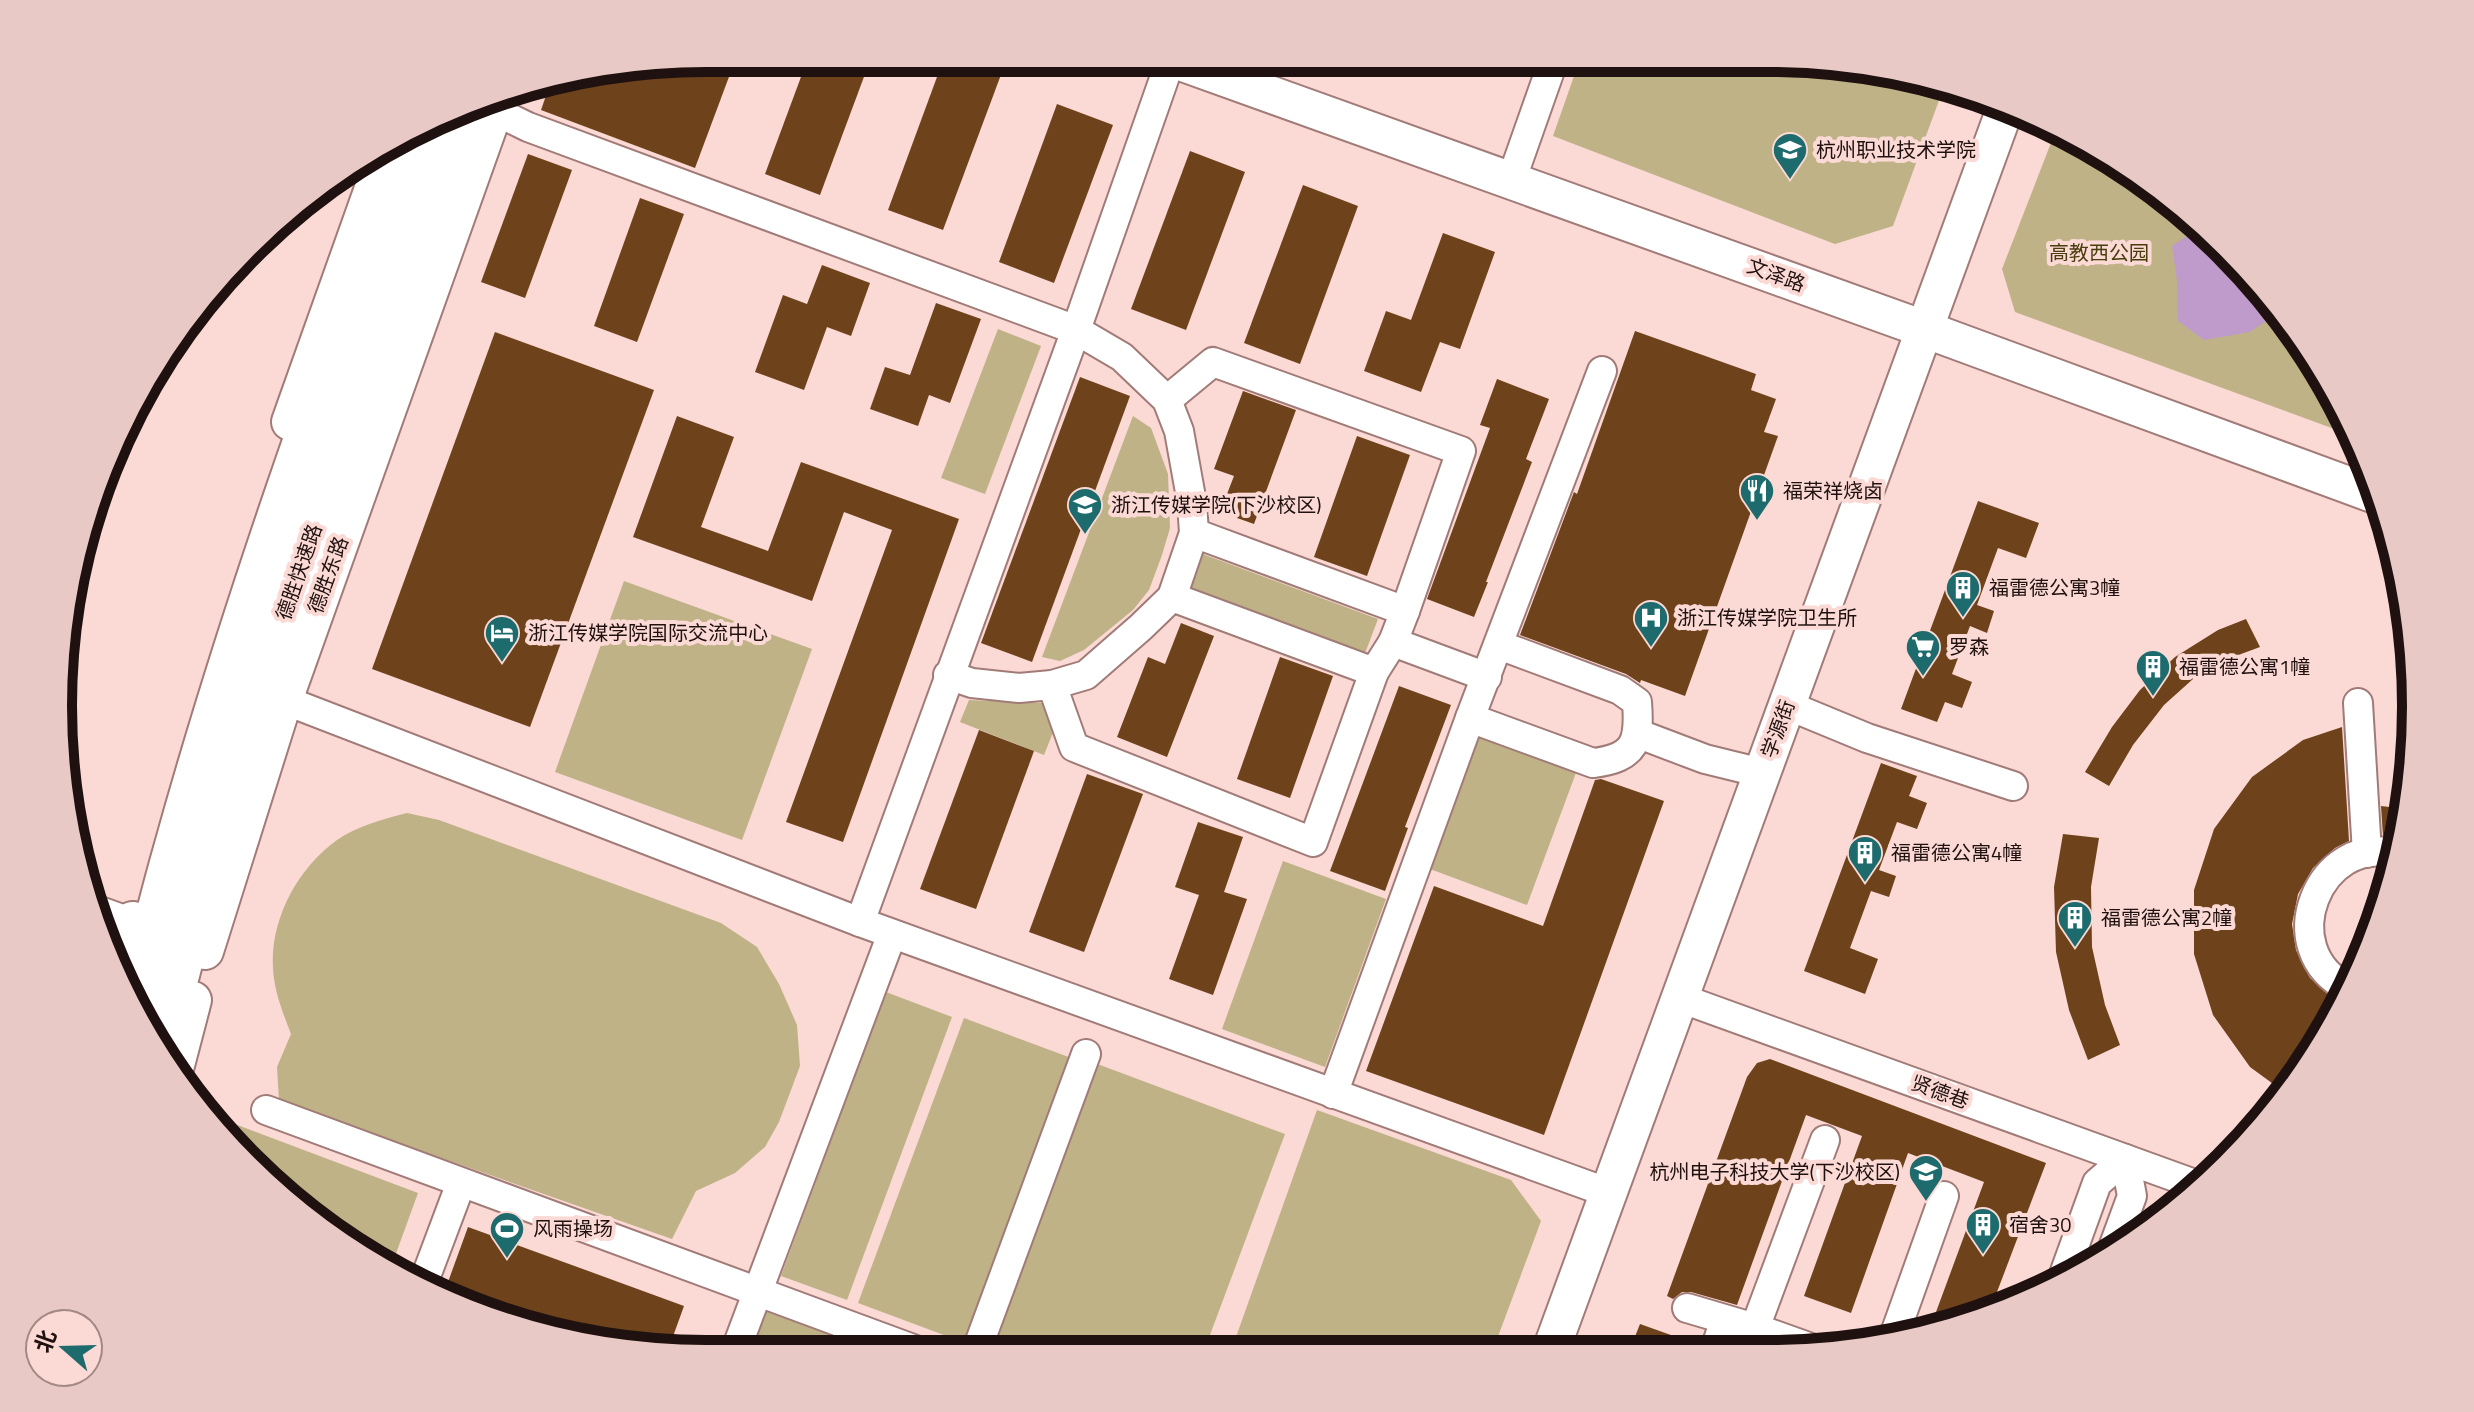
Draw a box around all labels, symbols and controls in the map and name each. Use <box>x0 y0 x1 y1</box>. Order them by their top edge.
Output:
school or university icon: 杭州职业技术学院 <box>1771 131 1809 181</box>
place label: 杭州职业技术学院 <box>1816 134 1976 165</box>
park label: 高教西公园 <box>2049 237 2149 268</box>
street label: 文泽路 <box>1743 250 1810 299</box>
restaurant icon: 福荣祥烧卤 <box>1738 472 1776 522</box>
place label: 福荣祥烧卤 <box>1783 475 1883 506</box>
school or university icon: 浙江传媒学院(下沙校区) <box>1066 486 1104 536</box>
place label: 浙江传媒学院(下沙校区) <box>1111 489 1322 520</box>
street label: 德胜快速路 <box>268 520 329 624</box>
street label: 德胜东路 <box>299 532 356 618</box>
building icon: 福雷德公寓3幢 <box>1944 569 1982 619</box>
place label: 福雷德公寓3幢 <box>1989 572 2120 603</box>
hospital icon: 浙江传媒学院卫生所 <box>1632 599 1670 649</box>
place label: 浙江传媒学院卫生所 <box>1677 602 1857 633</box>
hotel icon: 浙江传媒学院国际交流中心 <box>483 614 521 664</box>
place label: 浙江传媒学院国际交流中心 <box>528 617 768 648</box>
supermarket icon: 罗森 <box>1904 628 1942 678</box>
place label: 罗森 <box>1949 631 1989 662</box>
building icon: 福雷德公寓1幢 <box>2134 648 2172 698</box>
place label: 福雷德公寓1幢 <box>2179 651 2310 682</box>
street label: 学源街 <box>1753 695 1802 762</box>
building icon: 福雷德公寓4幢 <box>1846 834 1884 884</box>
place label: 福雷德公寓4幢 <box>1891 837 2022 868</box>
building icon: 福雷德公寓2幢 <box>2056 899 2094 949</box>
place label: 福雷德公寓2幢 <box>2101 902 2232 933</box>
street label: 贤德巷 <box>1907 1067 1974 1116</box>
school or university icon: 杭州电子科技大学(下沙校区) <box>1907 1153 1945 1203</box>
place label: 杭州电子科技大学(下沙校区) <box>1649 1156 1900 1187</box>
building icon: 宿舍30 <box>1964 1206 2002 1256</box>
place label: 宿舍30 <box>2009 1209 2071 1240</box>
sports icon: 风雨操场 <box>488 1210 526 1260</box>
place label: 风雨操场 <box>533 1213 613 1244</box>
north arrow <box>24 1308 104 1388</box>
text: 北 <box>25 1325 65 1357</box>

